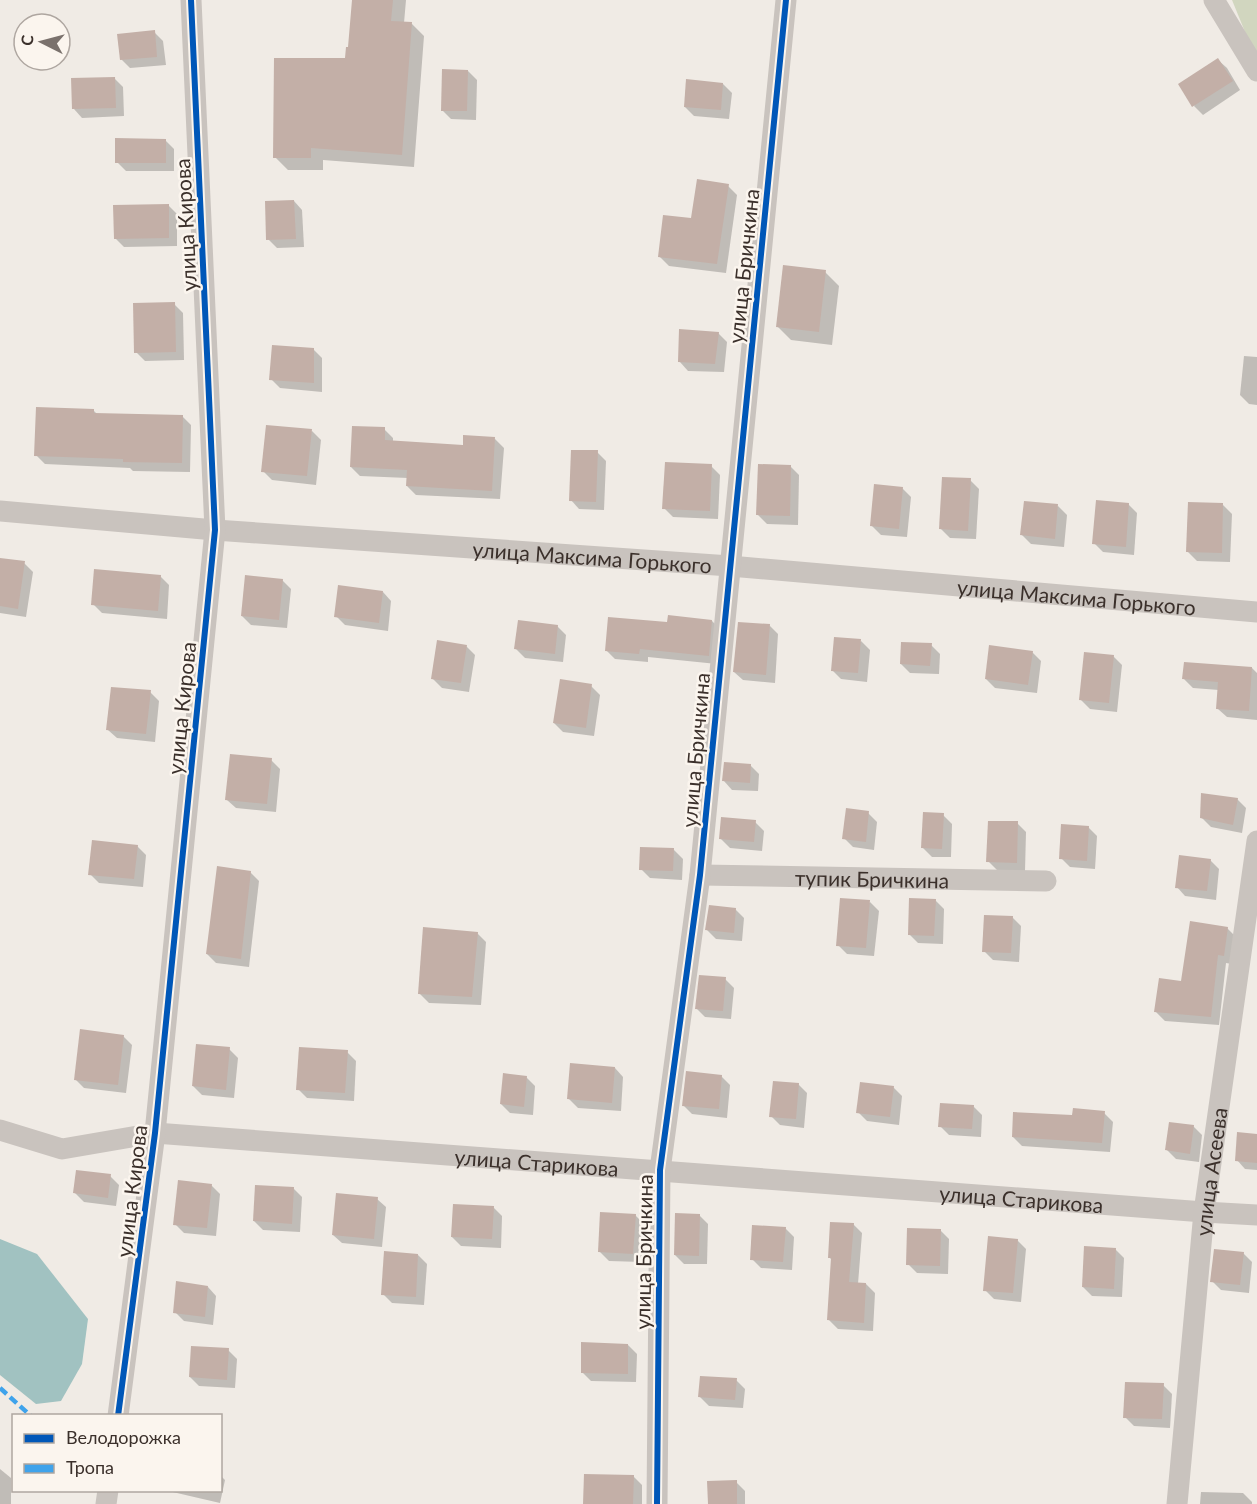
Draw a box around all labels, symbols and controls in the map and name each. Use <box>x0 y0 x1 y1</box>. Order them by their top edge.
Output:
north arrow <box>12 12 72 72</box>
text: С <box>17 34 37 47</box>
street label: улица Кирова <box>169 158 201 292</box>
street label: улица Бричкина <box>722 187 764 345</box>
street label: улица Максима Горького <box>472 536 713 577</box>
street label: улица Максима Горького <box>956 573 1197 619</box>
street label: улица Кирова <box>162 640 200 776</box>
street label: улица Бричкина <box>676 671 714 829</box>
street label: тупик Бричкина <box>795 864 949 892</box>
street label: улица Асеева <box>1189 1106 1231 1237</box>
street label: улица Кирова <box>110 1123 152 1259</box>
street label: улица Старикова <box>454 1143 620 1180</box>
street label: улица Бричкина <box>629 1174 657 1330</box>
street label: улица Старикова <box>938 1180 1104 1217</box>
legend <box>12 1414 222 1492</box>
text: Велодорожка <box>66 1426 181 1448</box>
text: Тропа <box>66 1456 114 1478</box>

